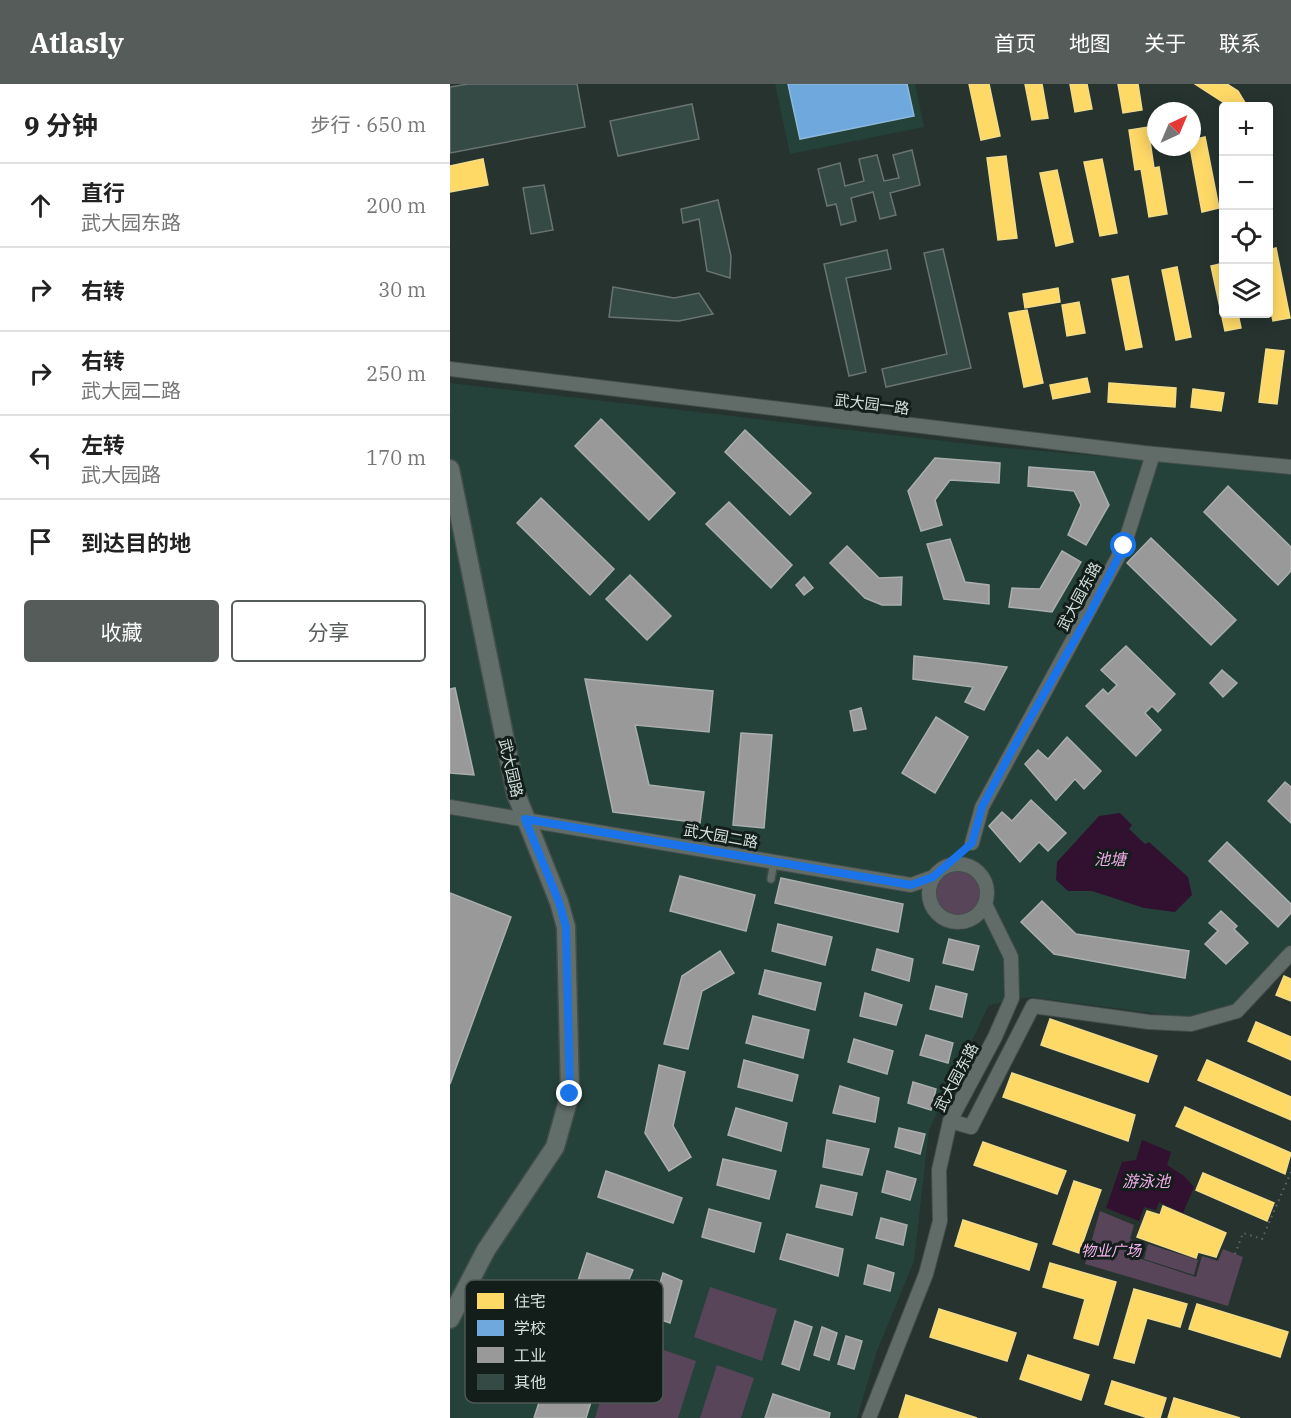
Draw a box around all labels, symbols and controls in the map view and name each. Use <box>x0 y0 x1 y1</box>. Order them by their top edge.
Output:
text: Atlasly <box>30 24 124 61</box>
text: 首页 <box>994 29 1036 57</box>
text: 地图 <box>1069 29 1111 57</box>
text: 关于 <box>1144 29 1186 57</box>
text: 联系 <box>1219 29 1261 57</box>
north arrow <box>1147 102 1201 156</box>
map controls <box>1219 102 1273 318</box>
button: + <box>1219 102 1273 156</box>
text: 9 分钟 <box>24 108 98 142</box>
text: 步行 · 650 m <box>311 111 426 138</box>
button: − <box>1219 156 1273 210</box>
text: 直行 <box>81 178 125 207</box>
icon: ahead <box>24 189 57 222</box>
text: 200 m <box>366 192 426 219</box>
text: 武大园东路 <box>81 209 181 236</box>
button: locate <box>1219 210 1273 264</box>
button: layers <box>1219 264 1273 318</box>
icon: right <box>24 273 57 306</box>
text: 右转 <box>81 276 125 305</box>
text: 30 m <box>378 276 426 303</box>
text: 右转 <box>81 346 125 375</box>
icon: right <box>24 357 57 390</box>
text: 250 m <box>366 360 426 387</box>
text: 武大园二路 <box>81 377 181 404</box>
street label: 武大园一路 <box>834 390 910 418</box>
text: 左转 <box>81 430 125 459</box>
icon: left <box>24 441 57 474</box>
text: 170 m <box>366 444 426 471</box>
text: 武大园路 <box>81 461 161 488</box>
icon: arrive <box>24 525 57 558</box>
text: 到达目的地 <box>81 528 191 557</box>
route start <box>1110 532 1136 558</box>
street label: 武大园东路 <box>1053 558 1105 634</box>
button: 收藏 <box>24 600 219 662</box>
button: 分享 <box>231 600 426 662</box>
street label: 武大园路 <box>495 737 527 799</box>
street label: 武大园二路 <box>682 820 760 852</box>
water label: 池塘 <box>1094 849 1129 869</box>
street label: 武大园东路 <box>930 1039 982 1115</box>
route end <box>556 1080 582 1106</box>
water label: 游泳池 <box>1122 1171 1172 1191</box>
park label: 物业广场 <box>1081 1241 1143 1260</box>
legend <box>465 1280 663 1403</box>
text: 住宅 <box>514 1291 546 1311</box>
text: 学校 <box>514 1318 546 1338</box>
text: 工业 <box>514 1345 546 1365</box>
text: 其他 <box>514 1372 546 1392</box>

